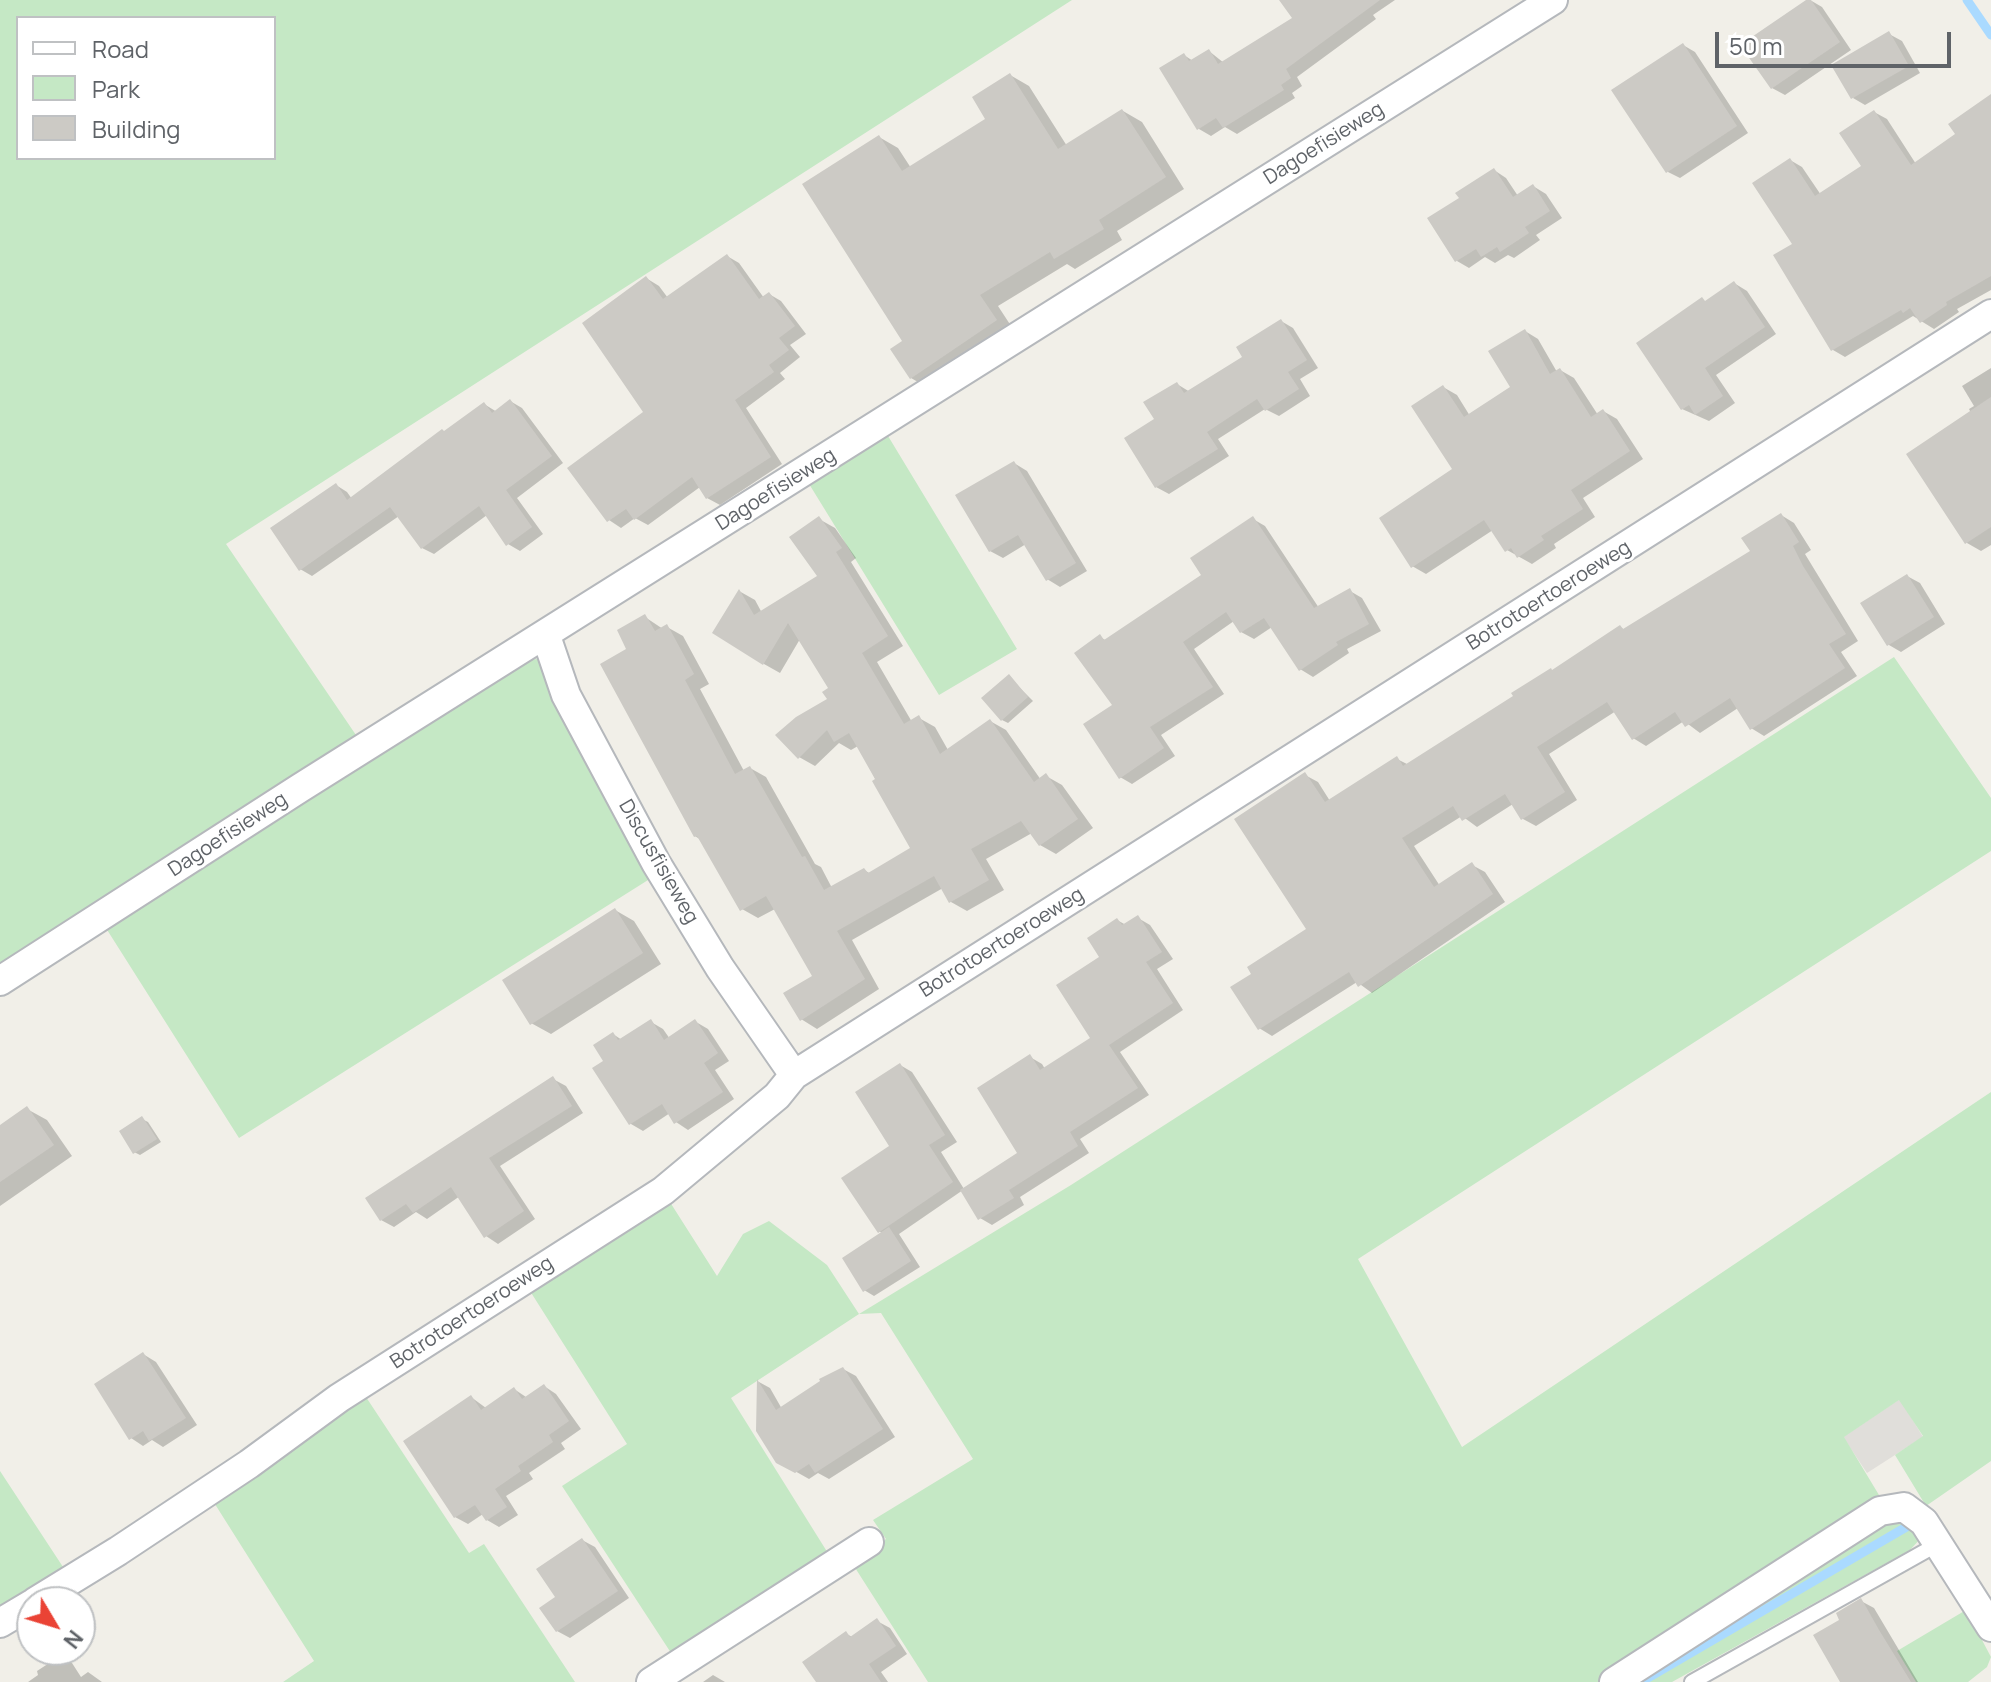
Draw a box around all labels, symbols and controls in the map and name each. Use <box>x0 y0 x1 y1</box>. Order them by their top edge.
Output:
legend <box>16 16 276 160</box>
scale bar <box>1719 16 1955 66</box>
text: 50 m <box>1729 29 1783 62</box>
text: Road <box>92 32 149 65</box>
text: Park <box>92 72 140 105</box>
street label: Dagoefisieweg <box>1260 98 1388 190</box>
text: Building <box>92 112 180 145</box>
street label: Dagoefisieweg <box>712 444 840 536</box>
street label: Botrotoertoeroeweg <box>1462 536 1636 656</box>
street label: Dagoefisieweg <box>164 788 292 882</box>
street label: Discusfisieweg <box>613 796 703 928</box>
street label: Botrotoertoeroeweg <box>915 883 1089 1003</box>
street label: Botrotoertoeroeweg <box>386 1251 558 1375</box>
north arrow <box>16 1586 96 1666</box>
text: N <box>57 1624 90 1655</box>

